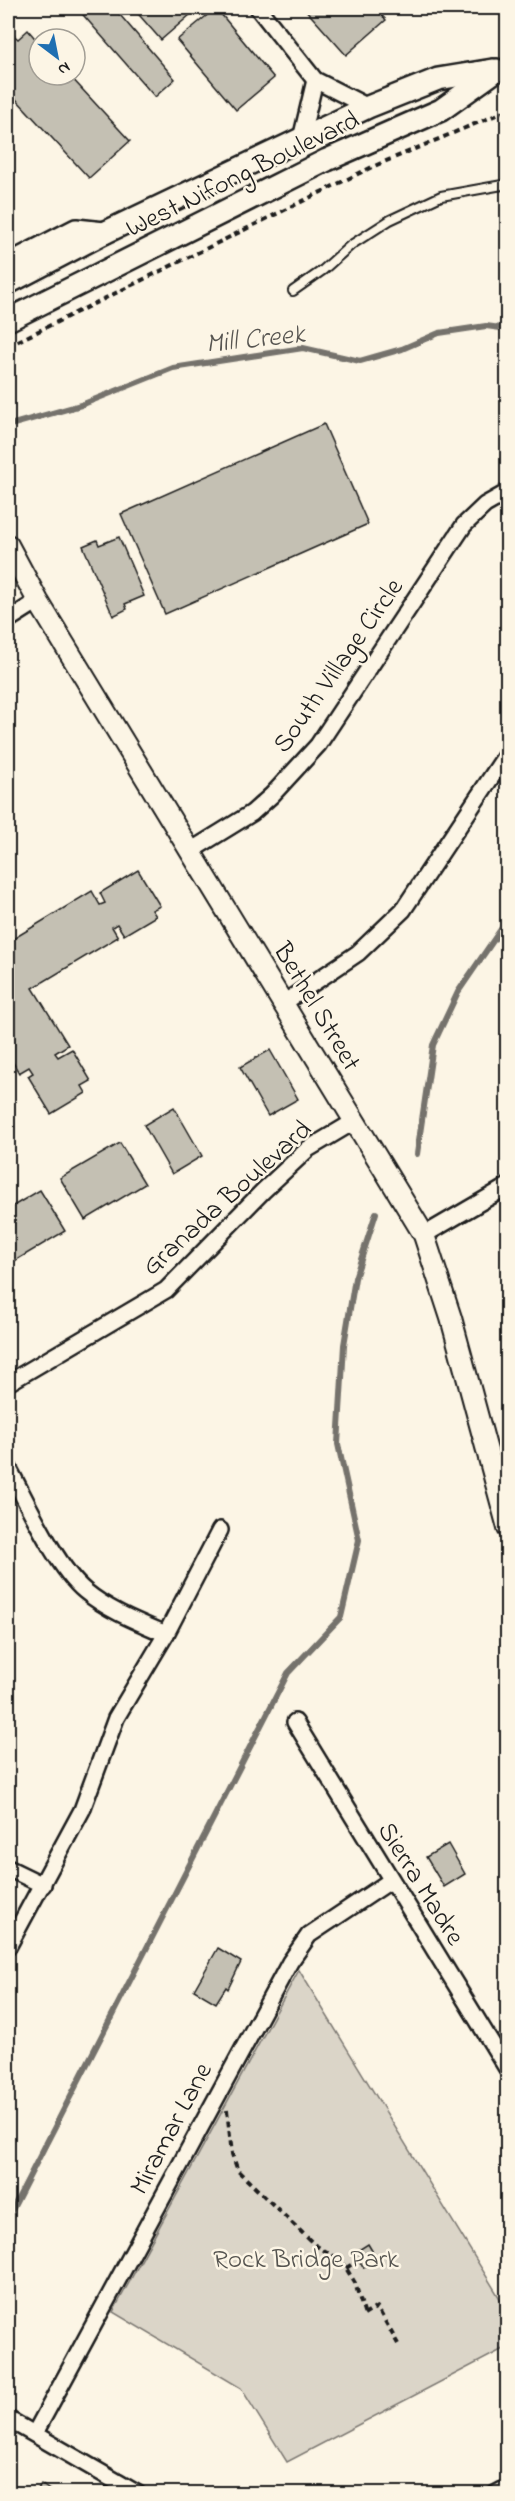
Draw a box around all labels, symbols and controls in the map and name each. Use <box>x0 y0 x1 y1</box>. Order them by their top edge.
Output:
north arrow <box>27 27 87 87</box>
text: N <box>53 55 75 81</box>
street label: West Nifong Boulevard <box>120 102 367 249</box>
water label: Mill Creek <box>204 315 309 366</box>
street label: South Village Circle <box>264 570 415 762</box>
street label: Bethel Street <box>262 935 370 1079</box>
street label: Granada Boulevard <box>134 1112 321 1286</box>
street label: Sierra Madre <box>367 1815 474 1954</box>
street label: Miramar Lane <box>121 2055 224 2202</box>
park label: Rock Bridge Park <box>213 2241 399 2280</box>

